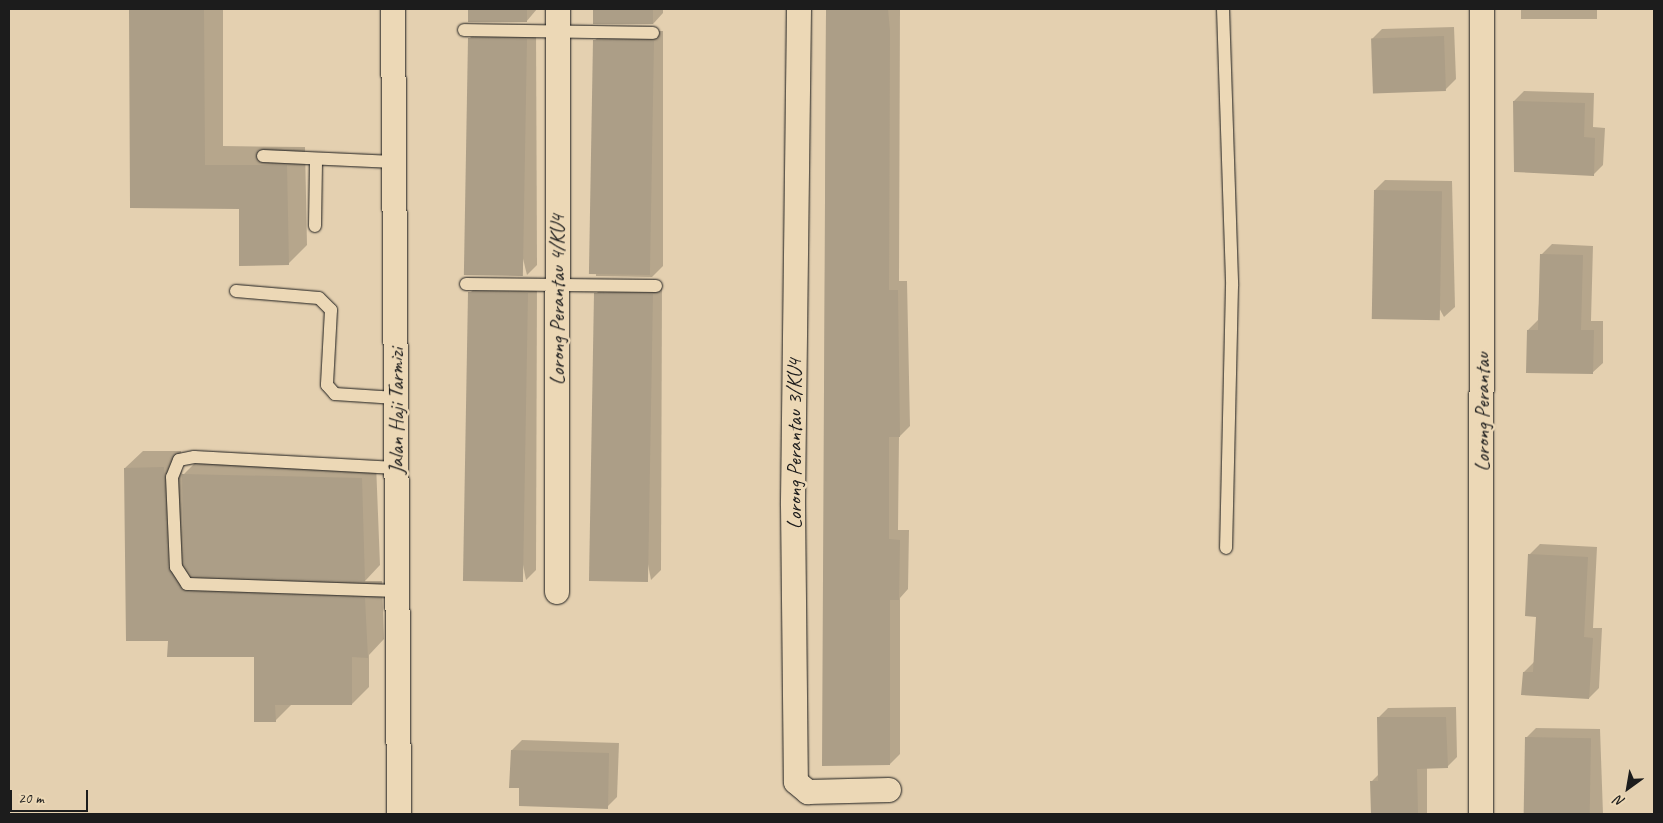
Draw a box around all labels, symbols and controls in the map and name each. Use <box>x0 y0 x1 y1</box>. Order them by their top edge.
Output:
street label: Lorong Perantau 4/KU4 <box>544 215 570 385</box>
street label: Jalan Haji Tarmizi <box>383 347 409 475</box>
street label: Lorong Perantau <box>1469 353 1495 471</box>
street label: Lorong Perantau 3/KU4 <box>781 359 807 529</box>
north arrow <box>1603 763 1653 813</box>
scale bar <box>12 780 90 812</box>
text: 20 m <box>18 789 44 808</box>
text: N <box>1612 792 1628 811</box>

